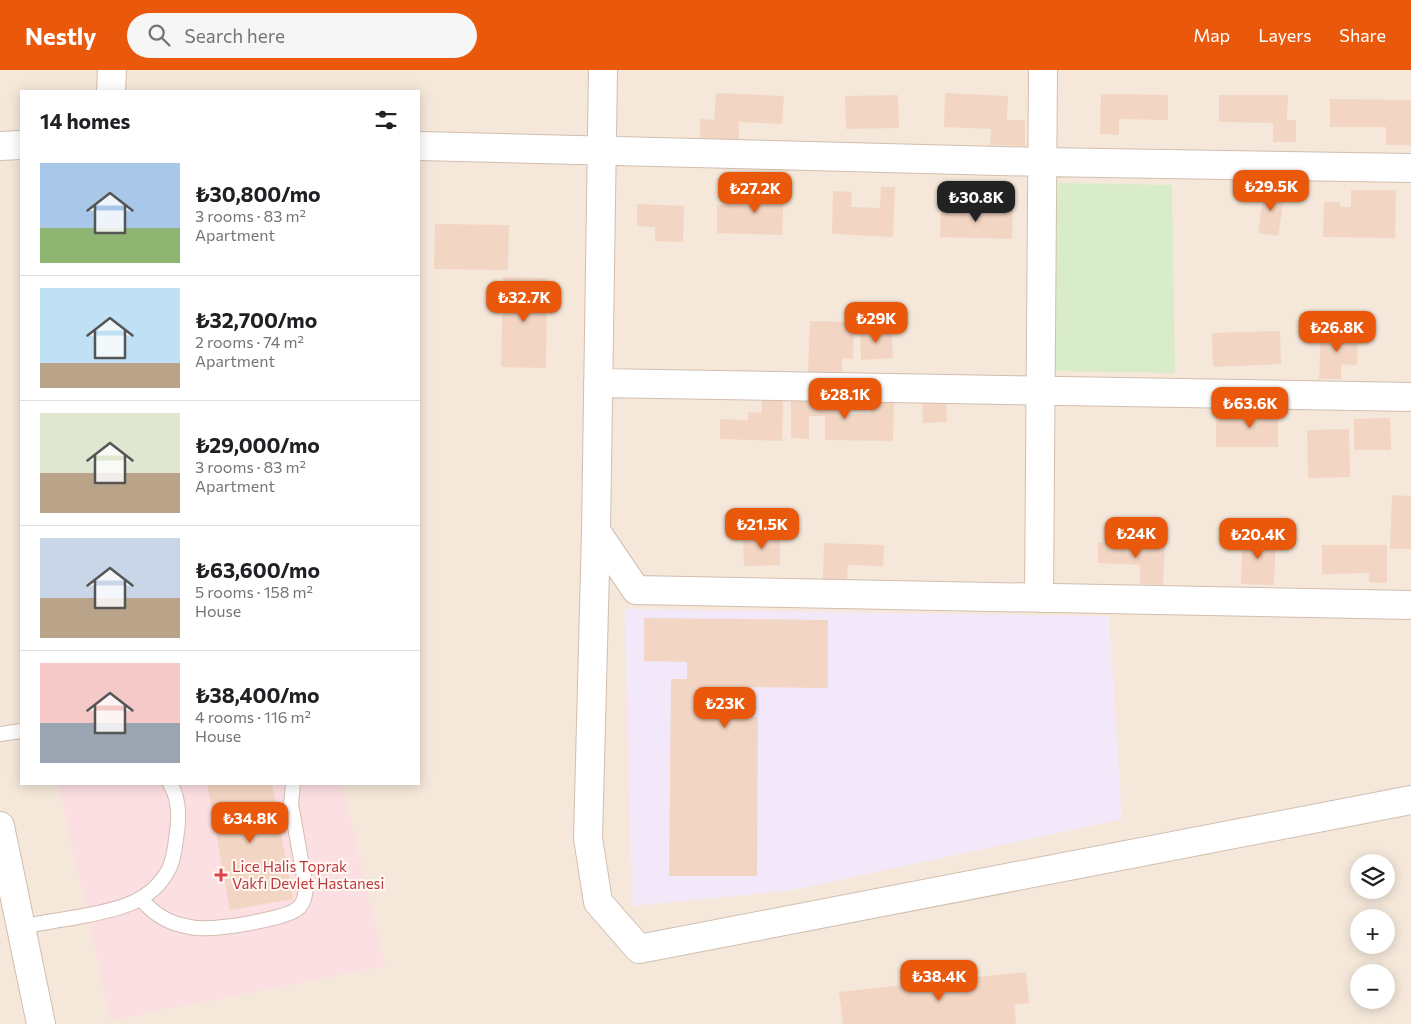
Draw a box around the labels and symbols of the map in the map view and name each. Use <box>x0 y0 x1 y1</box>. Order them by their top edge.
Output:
pin: ₺29.5K <box>1230 170 1312 212</box>
pin: ₺27.2K <box>714 172 796 214</box>
pin: ₺30.8K <box>935 180 1017 223</box>
pin: ₺32.7K <box>483 280 565 323</box>
pin: ₺29K <box>846 302 906 344</box>
pin: ₺26.8K <box>1296 310 1378 353</box>
pin: ₺28.1K <box>804 378 886 420</box>
pin: ₺63.6K <box>1209 386 1291 429</box>
pin: ₺21.5K <box>721 508 803 550</box>
pin: ₺24K <box>1106 516 1166 559</box>
pin: ₺20.4K <box>1217 518 1299 560</box>
pin: ₺23K <box>695 686 755 729</box>
pin: ₺34.8K <box>209 802 291 844</box>
place label: Lice Halis Toprak Vakfı Devlet Hastanesi <box>232 857 384 892</box>
marker: Lice Halis Toprak Vakfı Devlet Hastanesi <box>214 868 228 882</box>
pin: ₺38.4K <box>898 960 980 1002</box>

